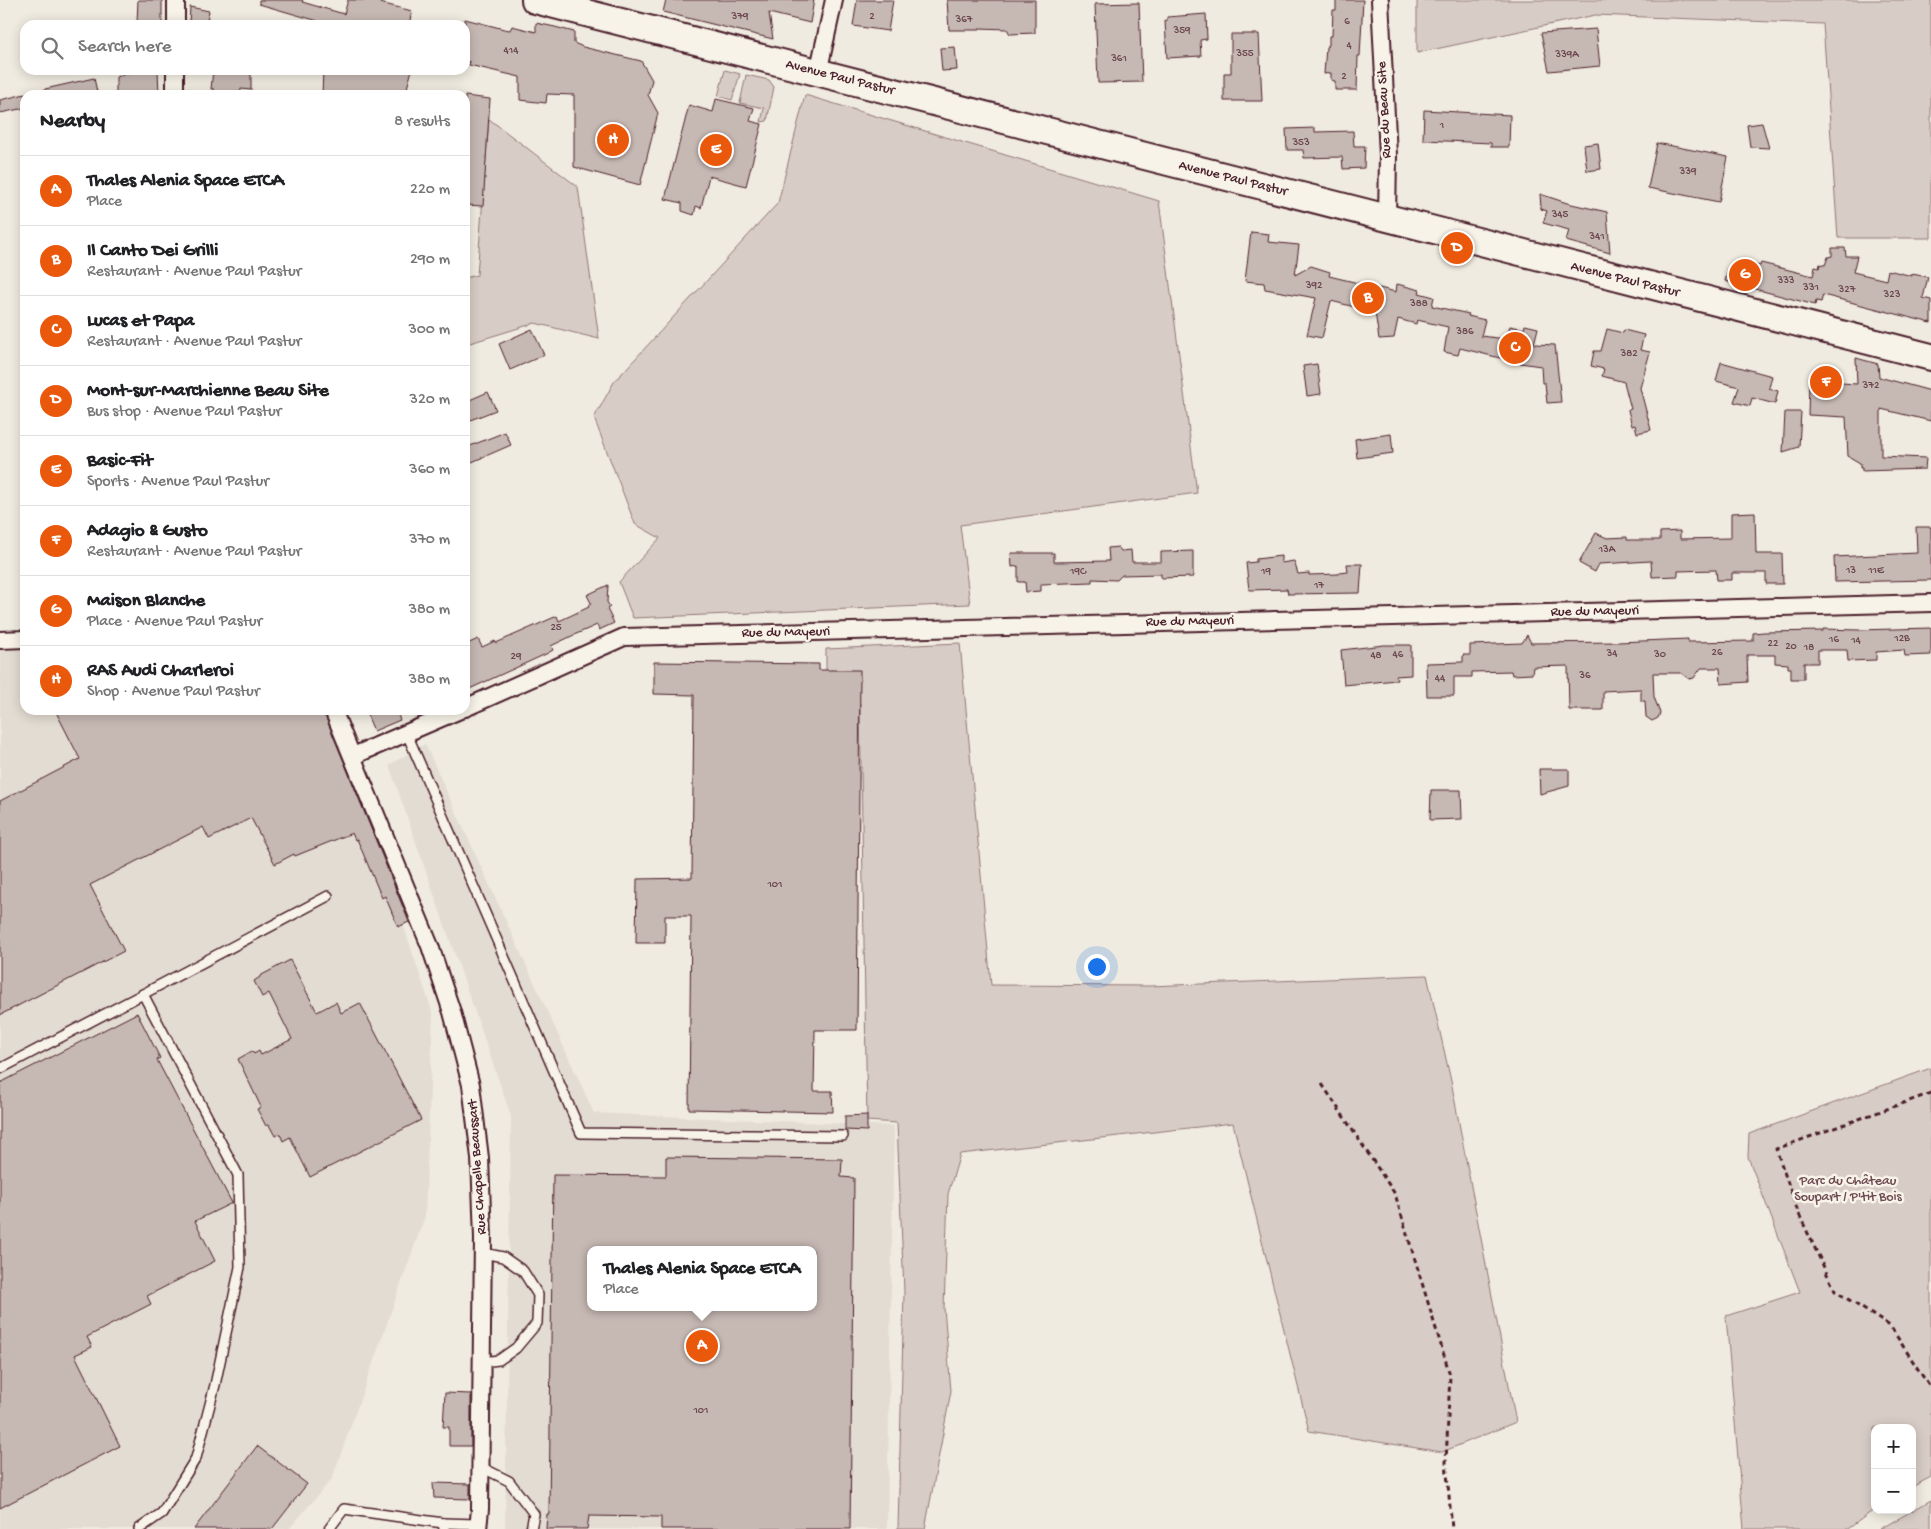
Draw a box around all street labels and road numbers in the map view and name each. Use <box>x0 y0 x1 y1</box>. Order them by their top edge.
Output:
street label: Avenue Paul Pastur <box>784 56 897 100</box>
street label: Rue du Beau Site <box>1374 60 1396 159</box>
street label: Avenue Paul Pastur <box>1177 157 1290 201</box>
street label: Avenue Paul Pastur <box>1569 258 1682 302</box>
street label: Rue du Mayeuri <box>1551 603 1639 621</box>
street label: Rue du Mayeuri <box>1146 613 1234 631</box>
street label: Rue du Mayeuri <box>742 624 830 642</box>
street label: Rue Chapelle Beaussart <box>465 1097 491 1235</box>

